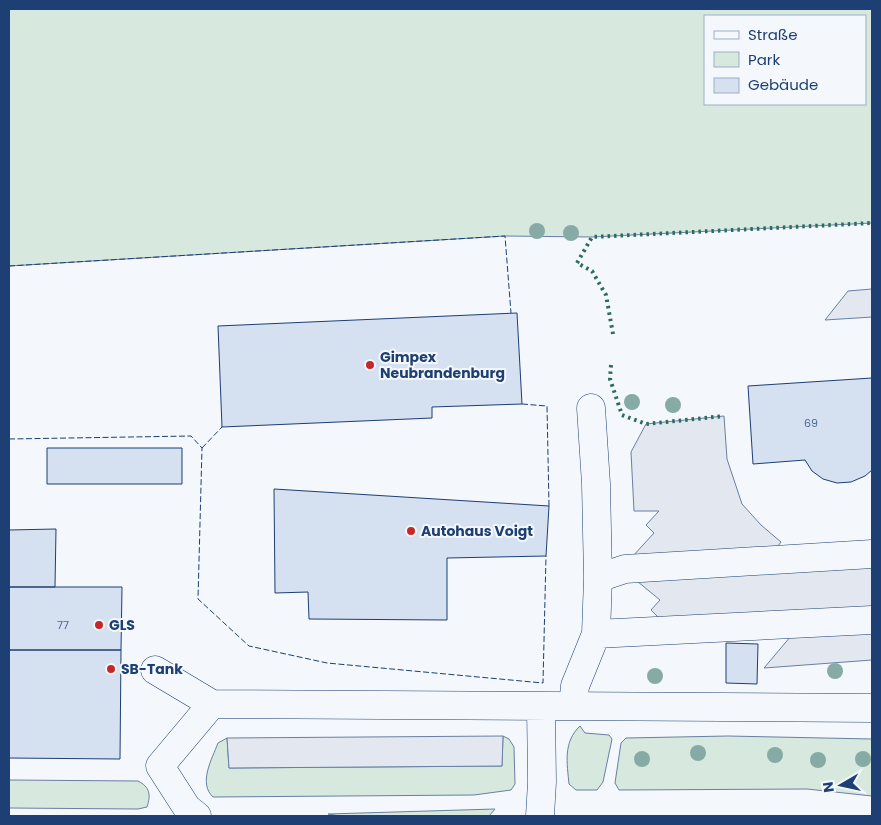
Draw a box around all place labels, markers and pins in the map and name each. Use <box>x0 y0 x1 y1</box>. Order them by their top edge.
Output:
place label: Gimpex Neubrandenburg <box>380 347 505 383</box>
marker: Gimpex Neubrandenburg <box>364 359 376 371</box>
place label: Autohaus Voigt <box>421 521 533 541</box>
marker: Autohaus Voigt <box>405 525 417 537</box>
place label: GLS <box>109 615 135 635</box>
marker: GLS <box>93 619 105 631</box>
place label: SB-Tank <box>121 659 183 679</box>
marker: SB-Tank <box>105 663 117 675</box>

